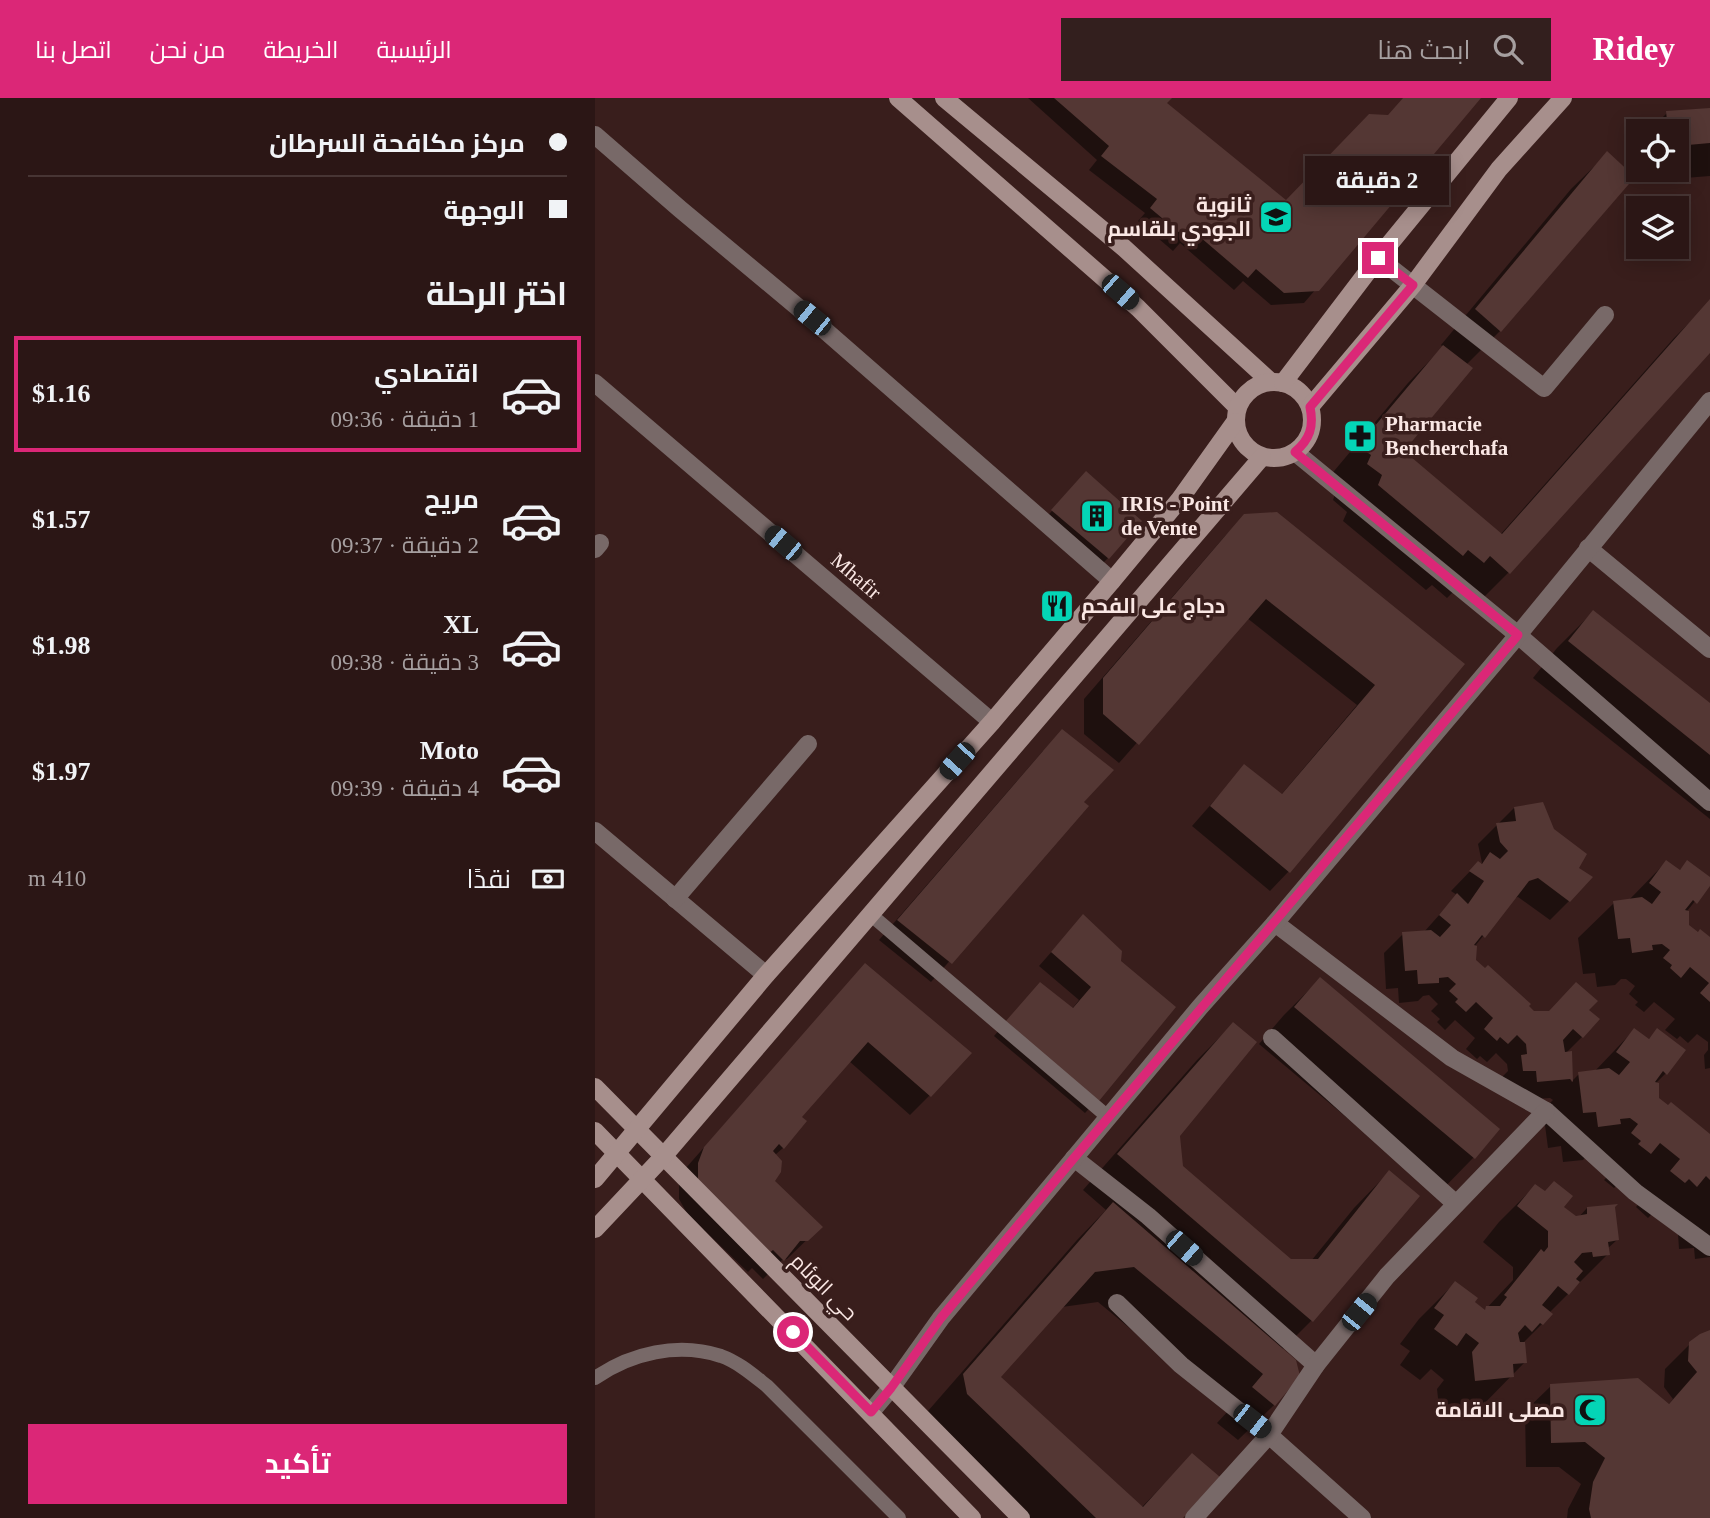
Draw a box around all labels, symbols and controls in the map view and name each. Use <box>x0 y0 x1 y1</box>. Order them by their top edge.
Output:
search box <box>1061 18 1551 81</box>
icon: search <box>1489 30 1527 68</box>
text: Ridey <box>1593 31 1675 67</box>
text: ابحث هنا <box>1377 36 1471 65</box>
text: اتصل بنا <box>35 37 112 63</box>
text: من نحن <box>150 37 226 63</box>
text: الخريطة <box>264 37 338 63</box>
text: الرئيسية <box>376 37 452 63</box>
map controls <box>1626 119 1689 259</box>
button: locate <box>1626 119 1689 182</box>
text: مركز مكافحة السرطان <box>269 129 525 158</box>
callout: 2 دقيقة <box>1306 156 1450 206</box>
text: 2 دقيقة <box>1336 168 1418 193</box>
place label: ثانوية الجودي بلقاسم <box>1107 193 1251 246</box>
text: الوجهة <box>444 196 525 225</box>
button: layers <box>1626 196 1689 259</box>
school or university icon: ثانوية الجودي بلقاسم <box>1257 198 1295 236</box>
route end <box>1362 242 1394 274</box>
car <box>1098 270 1143 314</box>
text: اختر الرحلة <box>426 276 567 312</box>
car <box>790 297 835 339</box>
text: اقتصادي <box>374 359 479 388</box>
icon: car <box>500 363 563 426</box>
text: $1.16 <box>32 379 91 408</box>
text: 1 دقيقة · 09:36 <box>330 407 479 432</box>
place label: Pharmacie Bencherchafa <box>1385 412 1509 460</box>
pharmacy icon: Pharmacie Bencherchafa <box>1341 417 1379 455</box>
text: مريح <box>424 485 479 514</box>
icon: car <box>500 489 563 552</box>
place label: IRIS - Point de Vente <box>1121 492 1230 540</box>
building icon: IRIS - Point de Vente <box>1078 497 1116 535</box>
text: $1.57 <box>32 505 91 534</box>
car <box>761 521 806 565</box>
text: 2 دقيقة · 09:37 <box>330 533 479 558</box>
street label: Mhafir <box>826 548 886 604</box>
restaurant icon: دجاج على الفحم <box>1038 587 1076 625</box>
place label: دجاج على الفحم <box>1081 594 1225 620</box>
text: XL <box>443 610 479 639</box>
icon: car <box>500 615 563 678</box>
text: $1.98 <box>32 631 91 660</box>
text: 3 دقيقة · 09:38 <box>330 650 479 675</box>
text: Moto <box>420 736 479 765</box>
car <box>936 738 979 784</box>
icon: car <box>500 741 563 804</box>
text: $1.97 <box>32 757 91 786</box>
text: 4 دقيقة · 09:39 <box>330 776 479 801</box>
icon: cash <box>529 860 567 898</box>
text: نقدًا <box>467 865 511 894</box>
text: 410 m <box>28 866 86 891</box>
car <box>1162 1226 1207 1270</box>
street label: حي الوئام <box>783 1249 862 1328</box>
car <box>1338 1289 1381 1335</box>
route start <box>777 1316 809 1348</box>
mosque icon: مصلى الاقامة <box>1571 1391 1609 1429</box>
place label: مصلى الاقامة <box>1435 1398 1565 1422</box>
car <box>1229 1400 1276 1442</box>
button: تأكيد <box>28 1424 567 1504</box>

